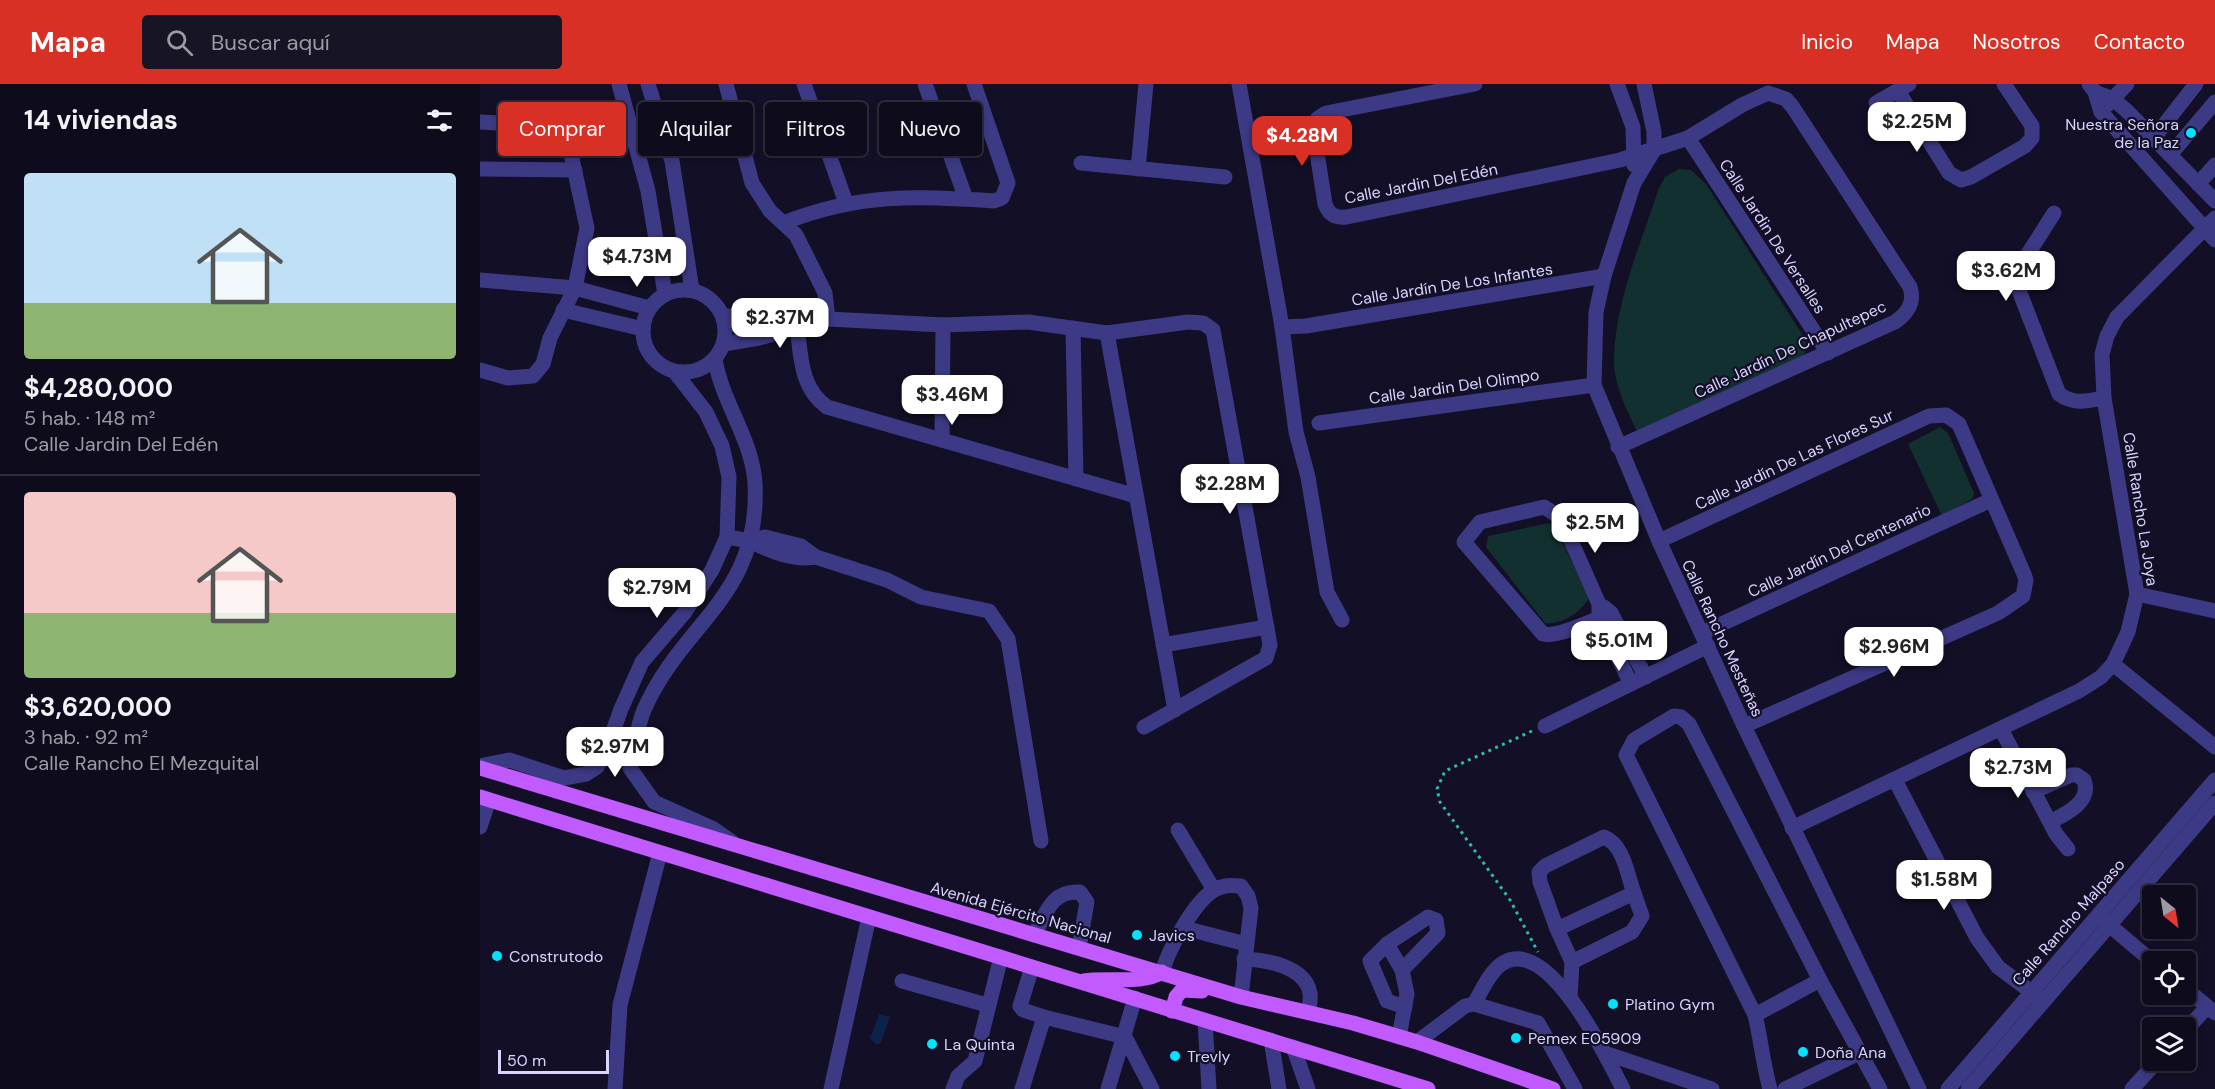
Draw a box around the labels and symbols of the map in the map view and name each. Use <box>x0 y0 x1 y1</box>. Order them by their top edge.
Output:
pin: $2.25M <box>1868 102 1966 153</box>
place label: Nuestra Señora de la Paz <box>2065 114 2179 153</box>
pin: $4.28M <box>1253 116 1351 167</box>
marker: Nuestra Señora de la Paz <box>2184 126 2198 140</box>
street label: Calle Jardin De Versalles <box>1715 155 1830 318</box>
street label: Calle Jardin Del Edén <box>1343 158 1499 209</box>
pin: $4.73M <box>588 237 686 288</box>
pin: $3.62M <box>1957 251 2055 302</box>
street label: Calle Jardín De Los Infantes <box>1350 258 1554 311</box>
street label: Calle Jardín De Chapultepec <box>1691 296 1890 403</box>
pin: $2.37M <box>731 298 829 349</box>
street label: Calle Jardin Del Olimpo <box>1368 364 1541 409</box>
pin: $3.46M <box>903 375 1001 426</box>
street label: Calle Jardín De Las Flores Sur <box>1692 404 1897 515</box>
street label: Calle Rancho La Joya <box>2118 431 2163 587</box>
pin: $2.28M <box>1181 464 1279 515</box>
street label: Calle Jardín Del Centenario <box>1744 499 1934 602</box>
pin: $2.5M <box>1553 503 1637 554</box>
street label: Calle Rancho Mesteñas <box>1677 556 1768 720</box>
pin: $2.79M <box>608 568 706 619</box>
pin: $5.01M <box>1570 621 1668 672</box>
pin: $2.96M <box>1845 627 1943 678</box>
pin: $2.97M <box>566 727 664 778</box>
pin: $2.73M <box>1969 748 2067 799</box>
street label: Calle Rancho Malpaso <box>2007 854 2129 990</box>
pin: $1.58M <box>1895 860 1993 911</box>
street label: Avenida Ejército Nacional <box>928 877 1114 948</box>
north arrow <box>2142 885 2196 939</box>
place label: Javics <box>1149 925 1195 946</box>
marker: Javics <box>1130 928 1144 942</box>
place label: Construtodo <box>509 946 603 967</box>
marker: Construtodo <box>490 949 504 963</box>
place label: Platino Gym <box>1625 994 1715 1015</box>
marker: Platino Gym <box>1606 997 1620 1011</box>
place label: Pemex E05909 <box>1528 1028 1641 1049</box>
marker: Pemex E05909 <box>1509 1031 1523 1045</box>
place label: La Quinta <box>944 1034 1015 1055</box>
marker: La Quinta <box>925 1037 939 1051</box>
place label: Doña Ana <box>1815 1042 1886 1063</box>
marker: Doña Ana <box>1796 1045 1810 1059</box>
place label: Trevly <box>1187 1046 1230 1067</box>
scale bar <box>498 1047 609 1074</box>
marker: Trevly <box>1168 1049 1182 1063</box>

